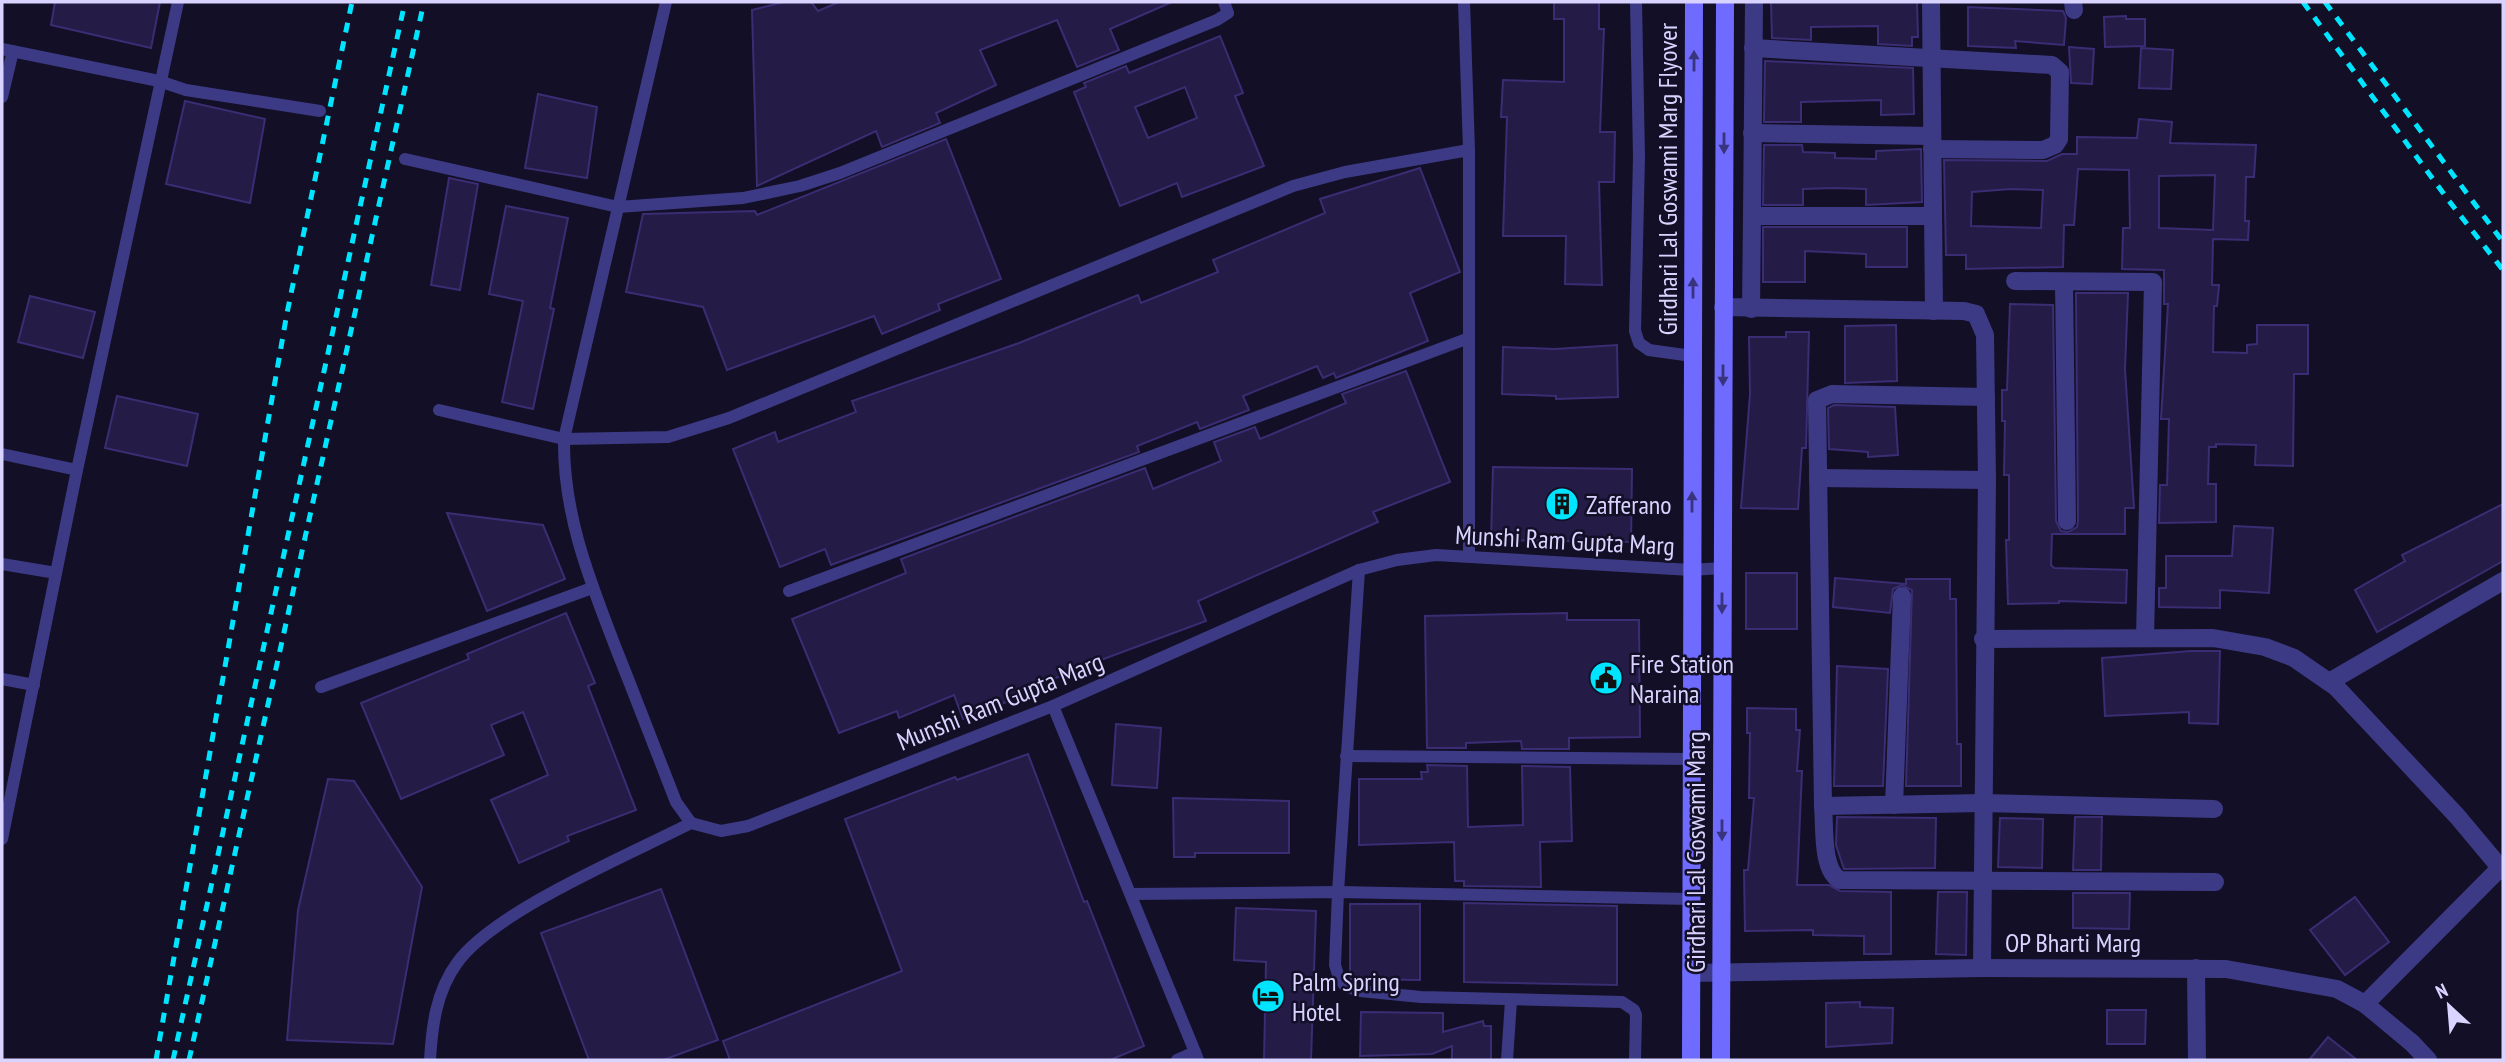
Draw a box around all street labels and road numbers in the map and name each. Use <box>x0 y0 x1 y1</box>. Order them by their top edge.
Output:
street label: Girdhari Lal Goswami Marg Flyover <box>1651 23 1684 335</box>
street label: Munshi Ram Gupta Marg <box>1454 518 1676 562</box>
street label: Munshi Ram Gupta Marg <box>892 645 1108 757</box>
street label: Girdhari Lal Goswami Marg <box>1679 731 1712 973</box>
street label: OP Bharti Marg <box>2005 926 2141 959</box>

